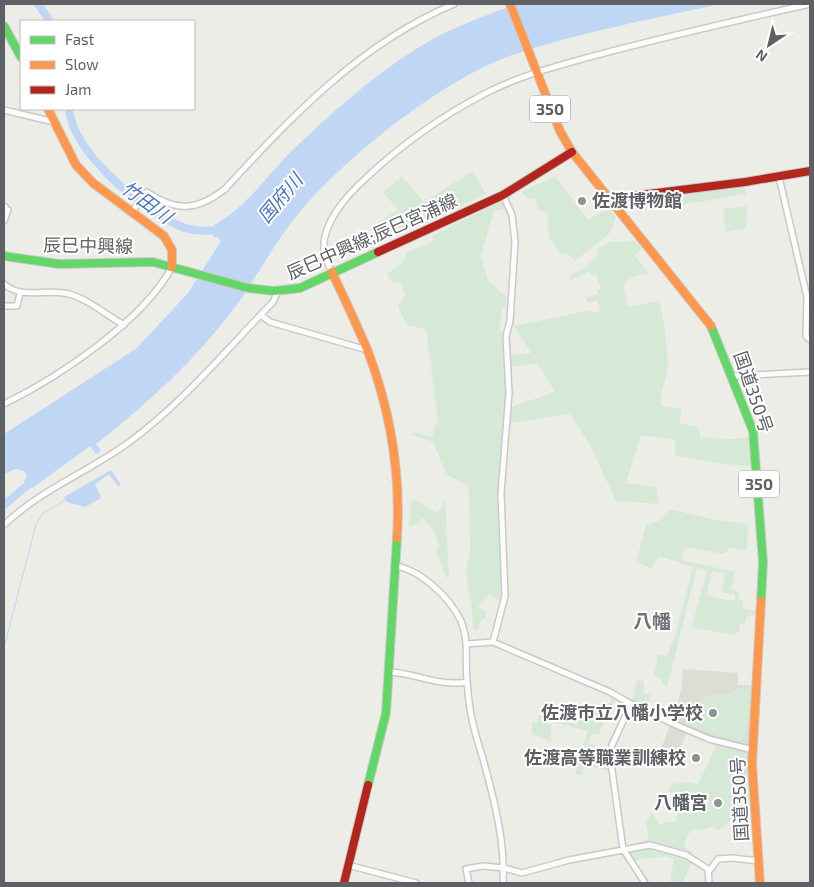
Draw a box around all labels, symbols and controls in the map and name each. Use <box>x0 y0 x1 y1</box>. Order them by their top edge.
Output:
legend <box>20 20 195 110</box>
north arrow <box>744 20 794 70</box>
text: Fast <box>65 30 95 48</box>
text: N <box>752 46 770 66</box>
text: Slow <box>65 55 99 73</box>
text: Jam <box>65 80 91 98</box>
road number: 350 <box>530 96 570 122</box>
water label: 国府川 <box>252 167 308 227</box>
water label: 竹田川 <box>117 176 179 229</box>
street label: 辰巳中興線;辰巳宮浦線 <box>283 189 460 284</box>
place label: 佐渡博物館 <box>592 189 682 211</box>
marker: 佐渡博物館 <box>576 195 588 207</box>
street label: 辰巳中興線 <box>43 233 133 257</box>
street label: 国道350号 <box>730 348 778 435</box>
road number: 350 <box>739 470 779 498</box>
district label: 八幡 <box>633 609 671 632</box>
place label: 佐渡市立八幡小学校 <box>541 701 703 723</box>
marker: 佐渡市立八幡小学校 <box>707 707 719 719</box>
place label: 佐渡高等職業訓練校 <box>524 746 686 768</box>
marker: 佐渡高等職業訓練校 <box>690 752 702 764</box>
street label: 国道350号 <box>726 756 752 842</box>
place label: 八幡宮 <box>654 791 708 813</box>
marker: 八幡宮 <box>712 797 724 809</box>

